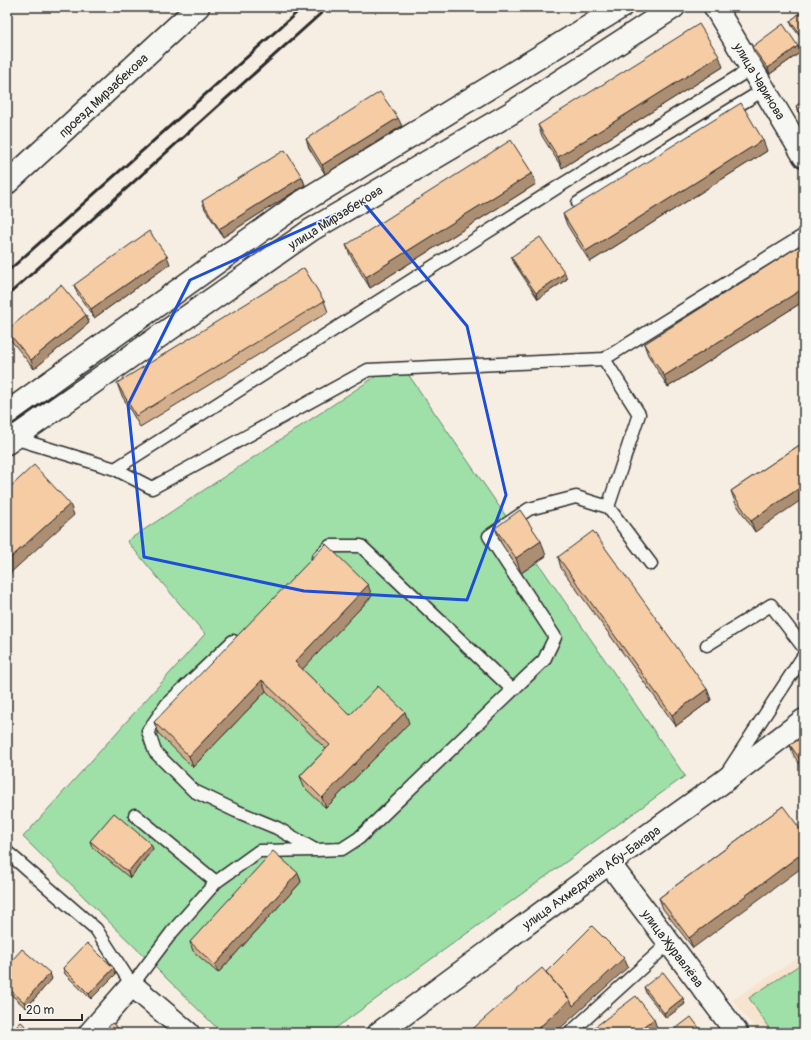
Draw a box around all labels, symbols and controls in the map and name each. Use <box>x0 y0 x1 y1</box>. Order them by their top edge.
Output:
street label: улица Чаринова <box>729 39 788 123</box>
street label: проезд Мирзабекова <box>56 50 152 141</box>
street label: улица Мирзабекова <box>284 182 386 254</box>
street label: улица Ахмедхана Абу-Бакара <box>519 822 664 934</box>
street label: улица Журавлёва <box>637 906 707 991</box>
scale bar <box>20 996 82 1022</box>
text: 20 m <box>26 1003 55 1018</box>

